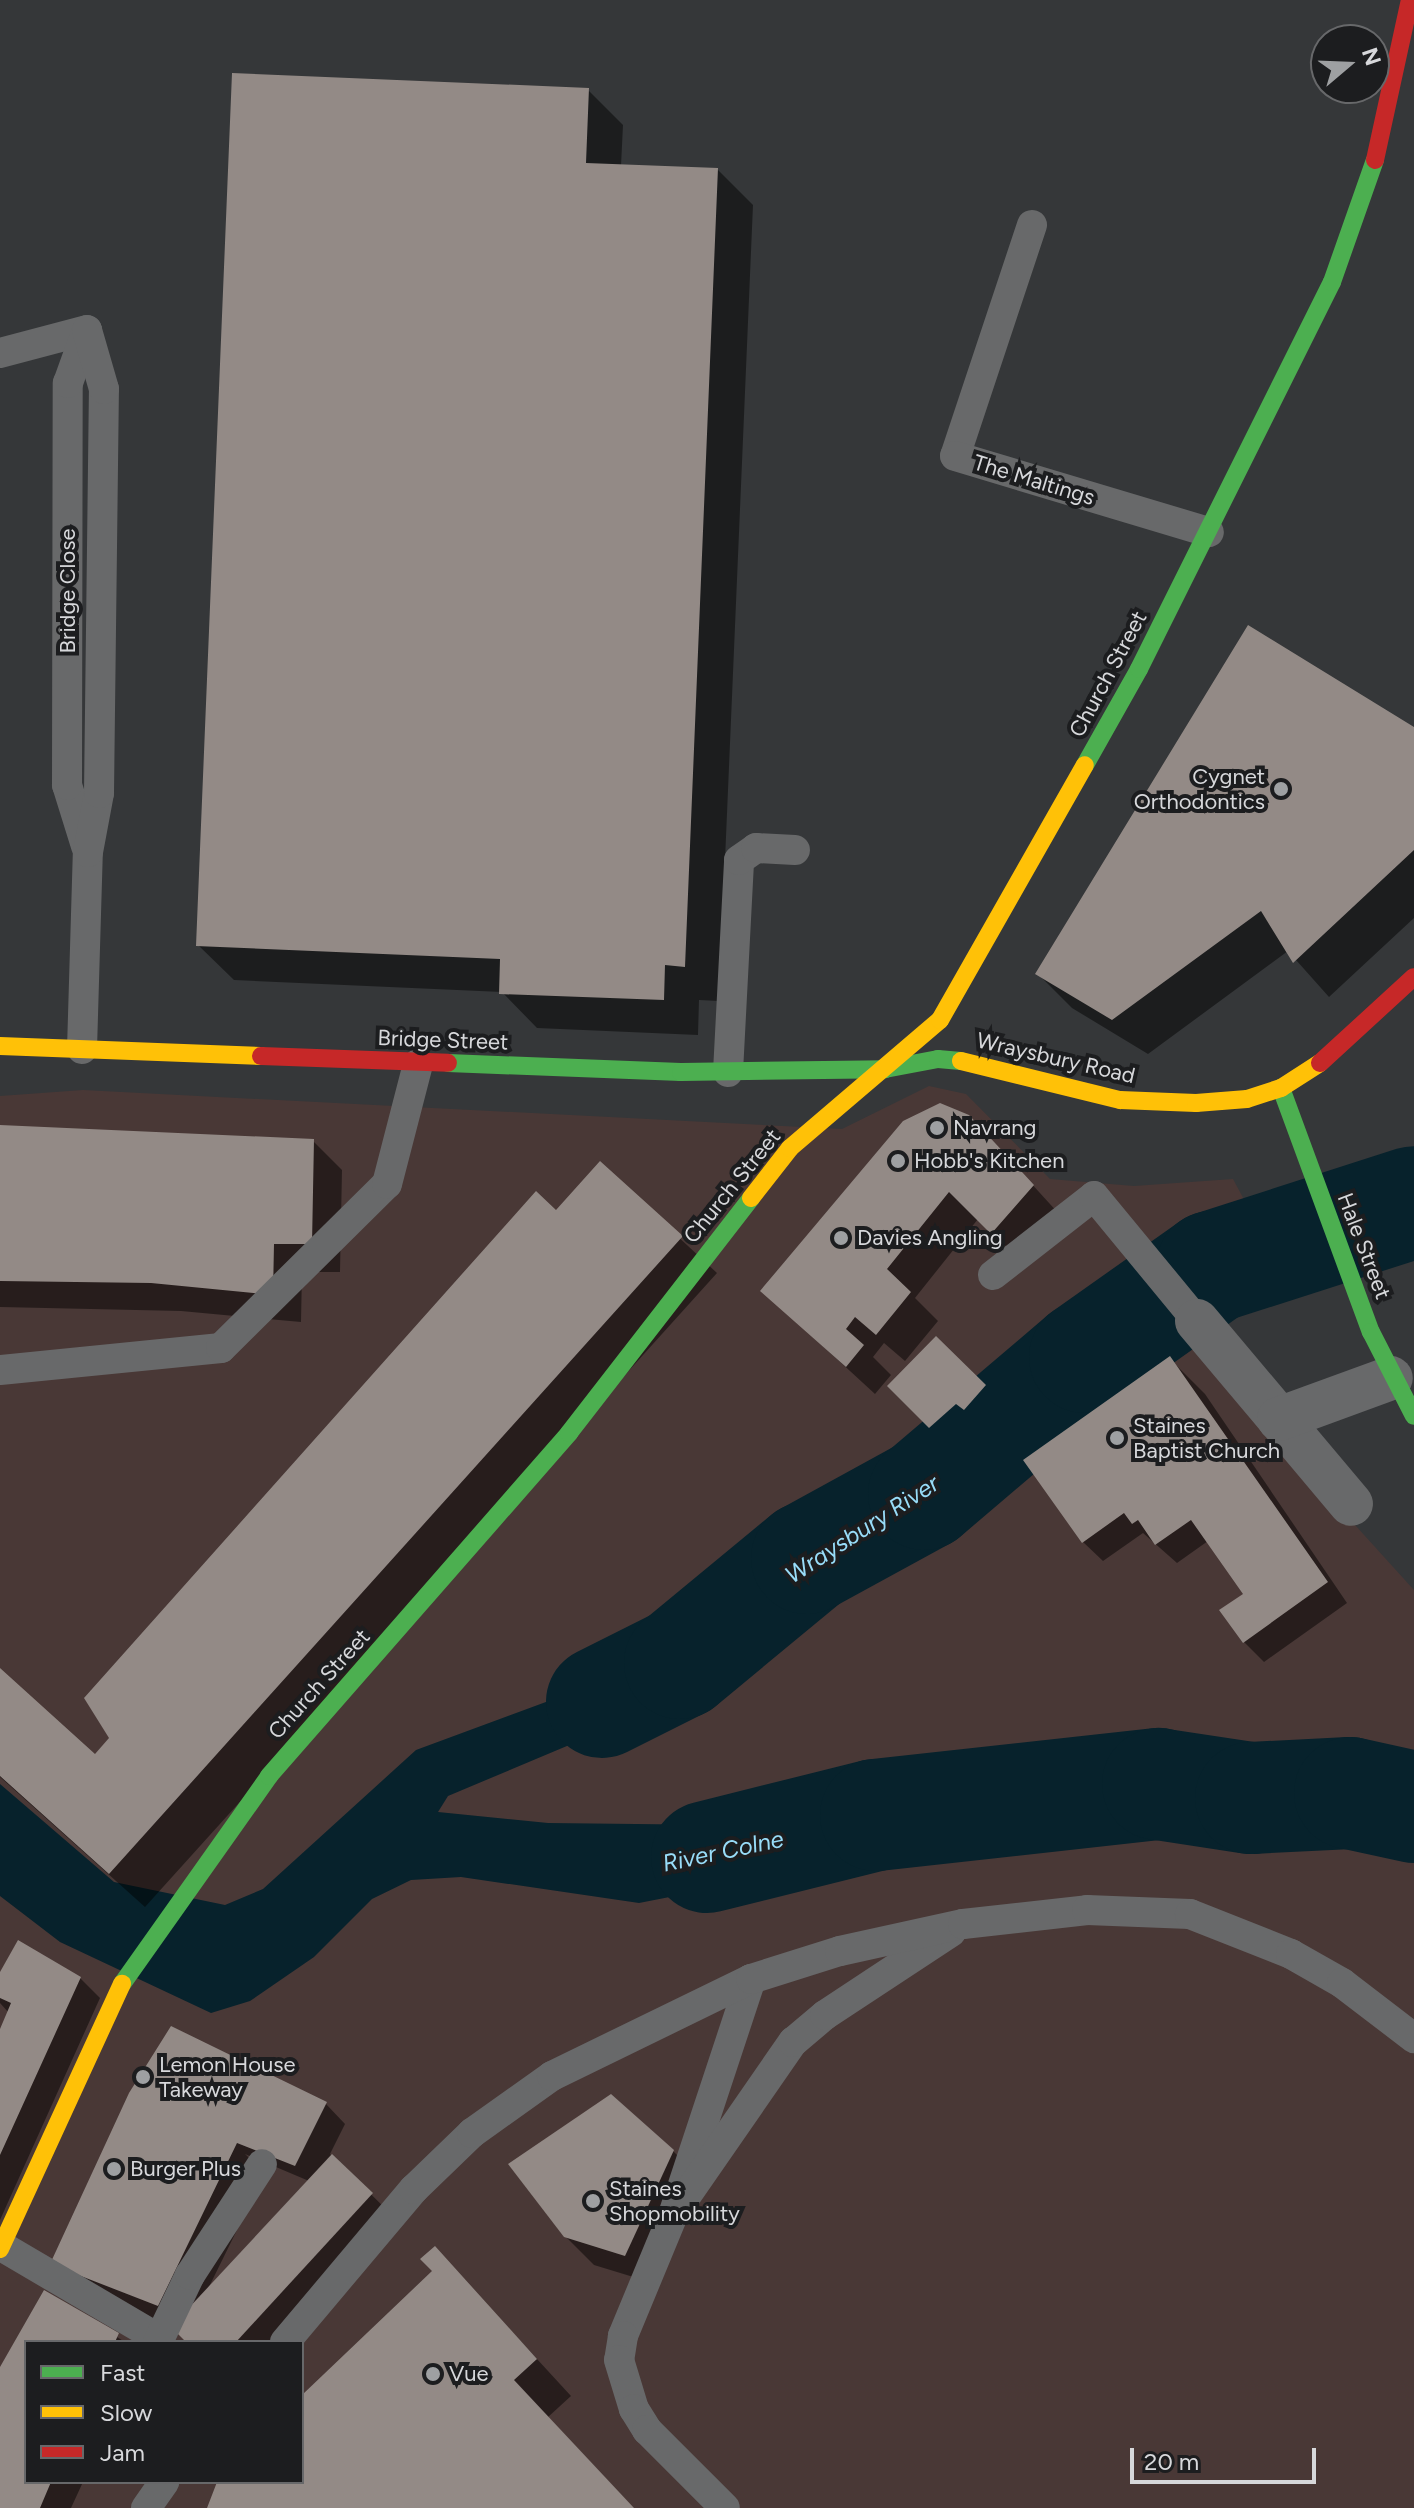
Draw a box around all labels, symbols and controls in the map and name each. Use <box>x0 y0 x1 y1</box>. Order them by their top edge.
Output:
north arrow <box>1310 24 1390 104</box>
text: N <box>1356 44 1387 69</box>
street label: The Maltings <box>970 449 1098 511</box>
street label: Bridge Close <box>55 529 81 653</box>
street label: Church Street <box>1064 606 1152 742</box>
place label: Cygnet Orthodontics <box>1134 763 1265 814</box>
marker: Cygnet Orthodontics <box>1272 780 1290 798</box>
street label: Bridge Street <box>377 1025 509 1055</box>
street label: Wraysbury Road <box>974 1027 1138 1089</box>
place label: Navrang <box>953 1115 1036 1141</box>
marker: Navrang <box>928 1119 946 1137</box>
street label: Church Street <box>678 1124 786 1248</box>
place label: Hobb's Kitchen <box>914 1148 1064 1174</box>
marker: Hobb's Kitchen <box>889 1152 907 1170</box>
street label: Hale Street <box>1332 1189 1396 1303</box>
place label: Davies Angling <box>857 1225 1003 1251</box>
marker: Davies Angling <box>832 1229 850 1247</box>
place label: Staines Baptist Church <box>1133 1412 1280 1464</box>
marker: Staines Baptist Church <box>1108 1429 1126 1447</box>
water label: Wraysbury River <box>780 1469 944 1589</box>
street label: Church Street <box>263 1623 375 1745</box>
water label: River Colne <box>660 1824 786 1878</box>
place label: Lemon House Takeway <box>159 2051 295 2102</box>
marker: Lemon House Takeway <box>134 2068 152 2086</box>
place label: Burger Plus <box>130 2156 241 2182</box>
marker: Burger Plus <box>105 2160 123 2178</box>
place label: Staines Shopmobility <box>609 2175 740 2226</box>
marker: Staines Shopmobility <box>584 2192 602 2210</box>
legend <box>24 2340 304 2484</box>
text: Fast <box>100 2358 145 2387</box>
place label: Vue <box>449 2361 488 2387</box>
marker: Vue <box>424 2365 442 2383</box>
text: Slow <box>100 2398 152 2427</box>
scale bar <box>1134 2432 1320 2482</box>
text: Jam <box>100 2438 145 2467</box>
text: 20 m <box>1144 2447 1199 2476</box>

